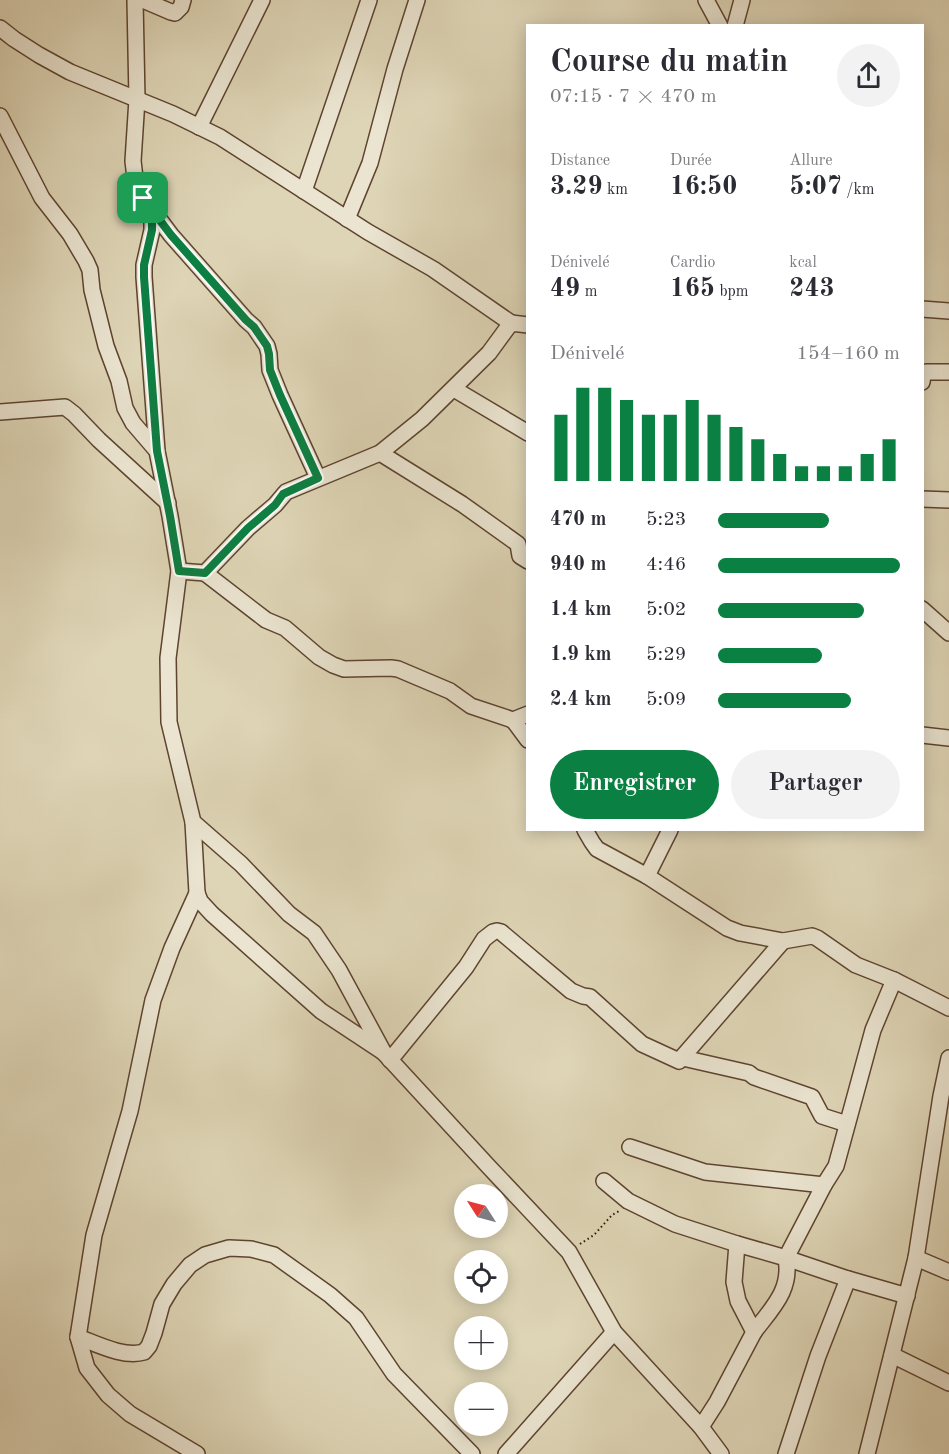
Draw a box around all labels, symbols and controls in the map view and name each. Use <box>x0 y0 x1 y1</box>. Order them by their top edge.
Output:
button: share <box>837 44 900 107</box>
text: Course du matin <box>550 46 788 79</box>
text: 07:15 · 7 × 470 m <box>550 87 717 107</box>
text: Distance <box>550 153 610 169</box>
text: Durée <box>670 153 712 169</box>
text: Allure <box>789 153 833 169</box>
pin <box>117 172 168 223</box>
text: 3.29 <box>550 174 603 200</box>
text: 16:50 <box>670 174 737 200</box>
text: 5:07 <box>789 174 842 200</box>
icon: arrive <box>126 181 159 214</box>
text: km <box>603 182 628 198</box>
text: /km <box>842 182 875 198</box>
text: Dénivelé <box>550 255 610 271</box>
text: Cardio <box>670 255 715 271</box>
text: kcal <box>789 255 817 271</box>
text: 49 <box>550 276 580 302</box>
text: 165 <box>670 276 715 302</box>
text: 243 <box>789 276 835 302</box>
text: m <box>580 284 597 300</box>
text: bpm <box>715 284 749 300</box>
text: Dénivelé <box>550 344 624 364</box>
text: 154–160 m <box>797 344 900 364</box>
text: 470 m <box>550 510 606 530</box>
text: 5:23 <box>646 510 686 530</box>
text: 940 m <box>550 555 606 575</box>
text: 4:46 <box>646 555 686 575</box>
text: 1.4 km <box>550 600 612 620</box>
text: 5:02 <box>646 600 686 620</box>
text: 1.9 km <box>550 645 612 665</box>
text: 5:29 <box>646 645 686 665</box>
text: 2.4 km <box>550 690 612 710</box>
text: 5:09 <box>646 690 686 710</box>
button: Enregistrer <box>550 750 719 819</box>
button: Partager <box>731 750 900 819</box>
north arrow <box>454 1184 508 1238</box>
map controls <box>454 1184 508 1436</box>
button: locate <box>454 1250 508 1304</box>
button: + <box>454 1316 508 1370</box>
button: − <box>454 1382 508 1436</box>

